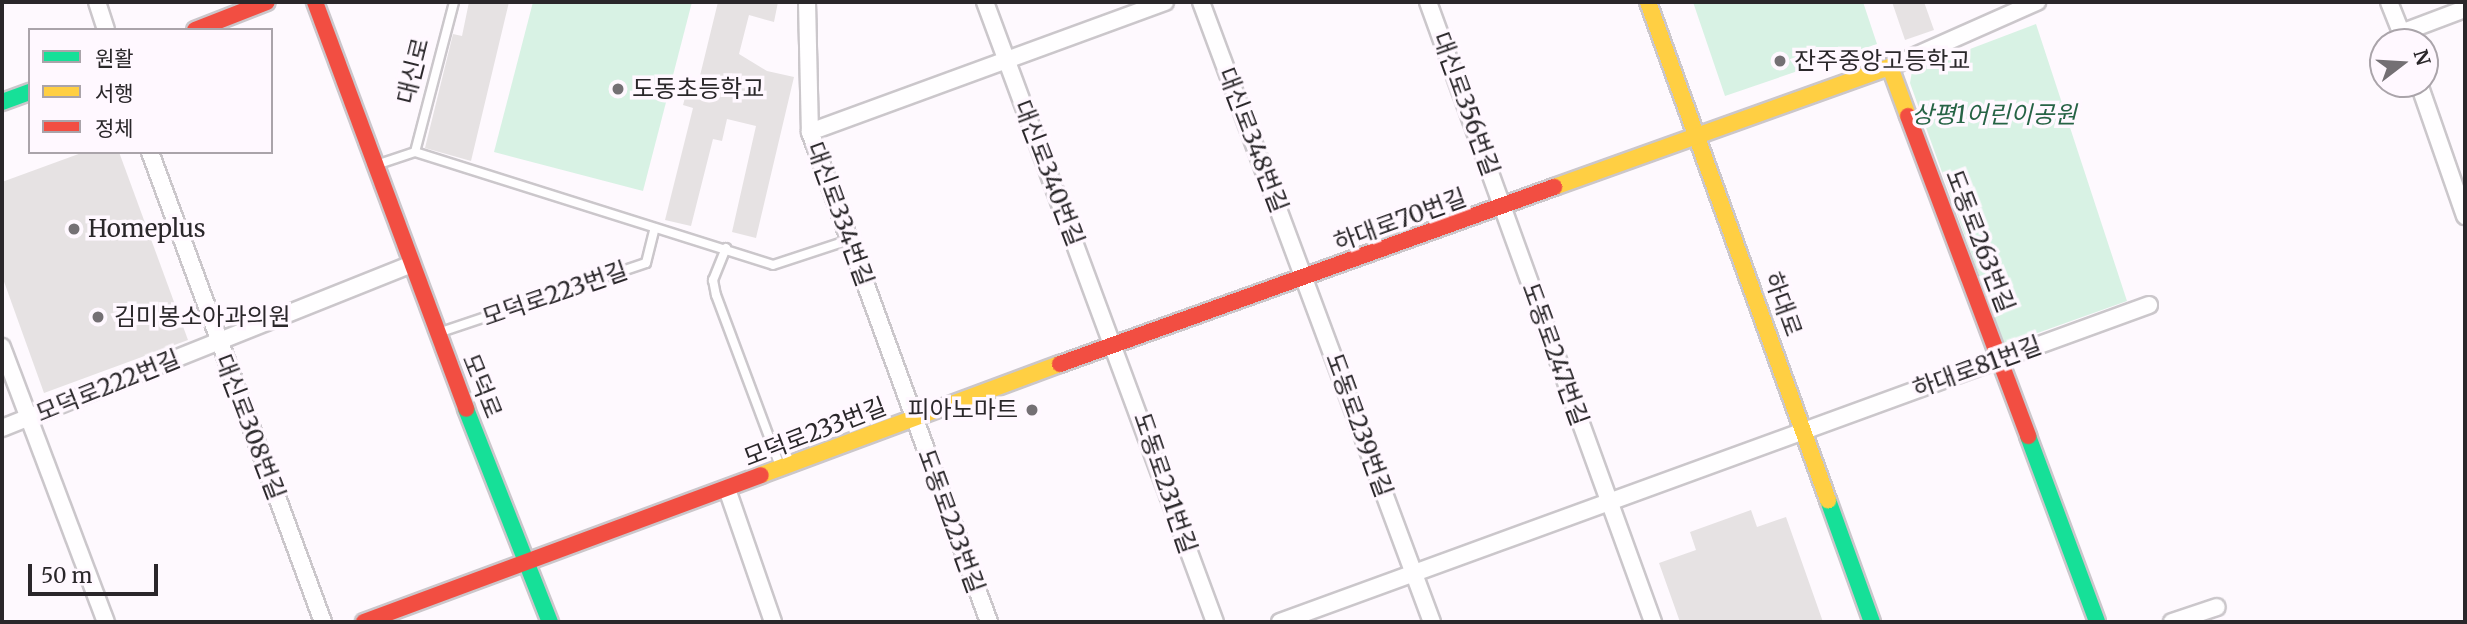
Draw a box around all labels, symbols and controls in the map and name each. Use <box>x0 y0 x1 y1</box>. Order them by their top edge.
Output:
legend <box>28 28 273 154</box>
street label: 대신로356번길 <box>1427 28 1505 180</box>
north arrow <box>2369 28 2439 98</box>
street label: 대신로 <box>391 35 435 107</box>
text: 원활 <box>95 45 134 72</box>
place label: 잔주중앙고등학교 <box>1794 47 1971 75</box>
text: N <box>2408 47 2436 68</box>
marker: 잔주중앙고등학교 <box>1772 53 1788 69</box>
street label: 대신로348번길 <box>1212 63 1294 217</box>
place label: 도동초등학교 <box>632 75 764 103</box>
text: 서행 <box>95 80 134 107</box>
marker: 도동초등학교 <box>610 81 626 97</box>
street label: 대신로340번길 <box>1008 96 1090 250</box>
park label: 상평1어린이공원 <box>1911 101 2077 129</box>
text: 정체 <box>95 115 134 142</box>
street label: 대신로334번길 <box>801 138 879 290</box>
street label: 도동로263번길 <box>1940 165 2020 317</box>
street label: 하대로70번길 <box>1330 183 1470 257</box>
place label: Homeplus <box>88 215 206 243</box>
marker: Homeplus <box>66 221 82 237</box>
street label: 모덕로223번길 <box>479 256 631 332</box>
street label: 하대로 <box>1758 268 1808 340</box>
street label: 도동로247번길 <box>1516 279 1594 429</box>
place label: 김미봉소아과의원 <box>114 303 291 331</box>
marker: 김미봉소아과의원 <box>88 307 108 327</box>
street label: 하대로81번길 <box>1909 330 2045 404</box>
street label: 모덕로222번길 <box>32 344 184 428</box>
street label: 도동로239번길 <box>1320 349 1398 501</box>
street label: 대신로308번길 <box>209 350 291 504</box>
street label: 모덕로 <box>456 350 508 422</box>
street label: 모덕로233번길 <box>740 392 890 472</box>
place label: 피아노마트 <box>908 396 1018 424</box>
marker: 피아노마트 <box>1024 402 1040 418</box>
street label: 도동로231번길 <box>1127 409 1203 557</box>
street label: 도동로223번길 <box>912 445 990 597</box>
scale bar <box>32 550 161 594</box>
text: 50 m <box>41 562 92 589</box>

